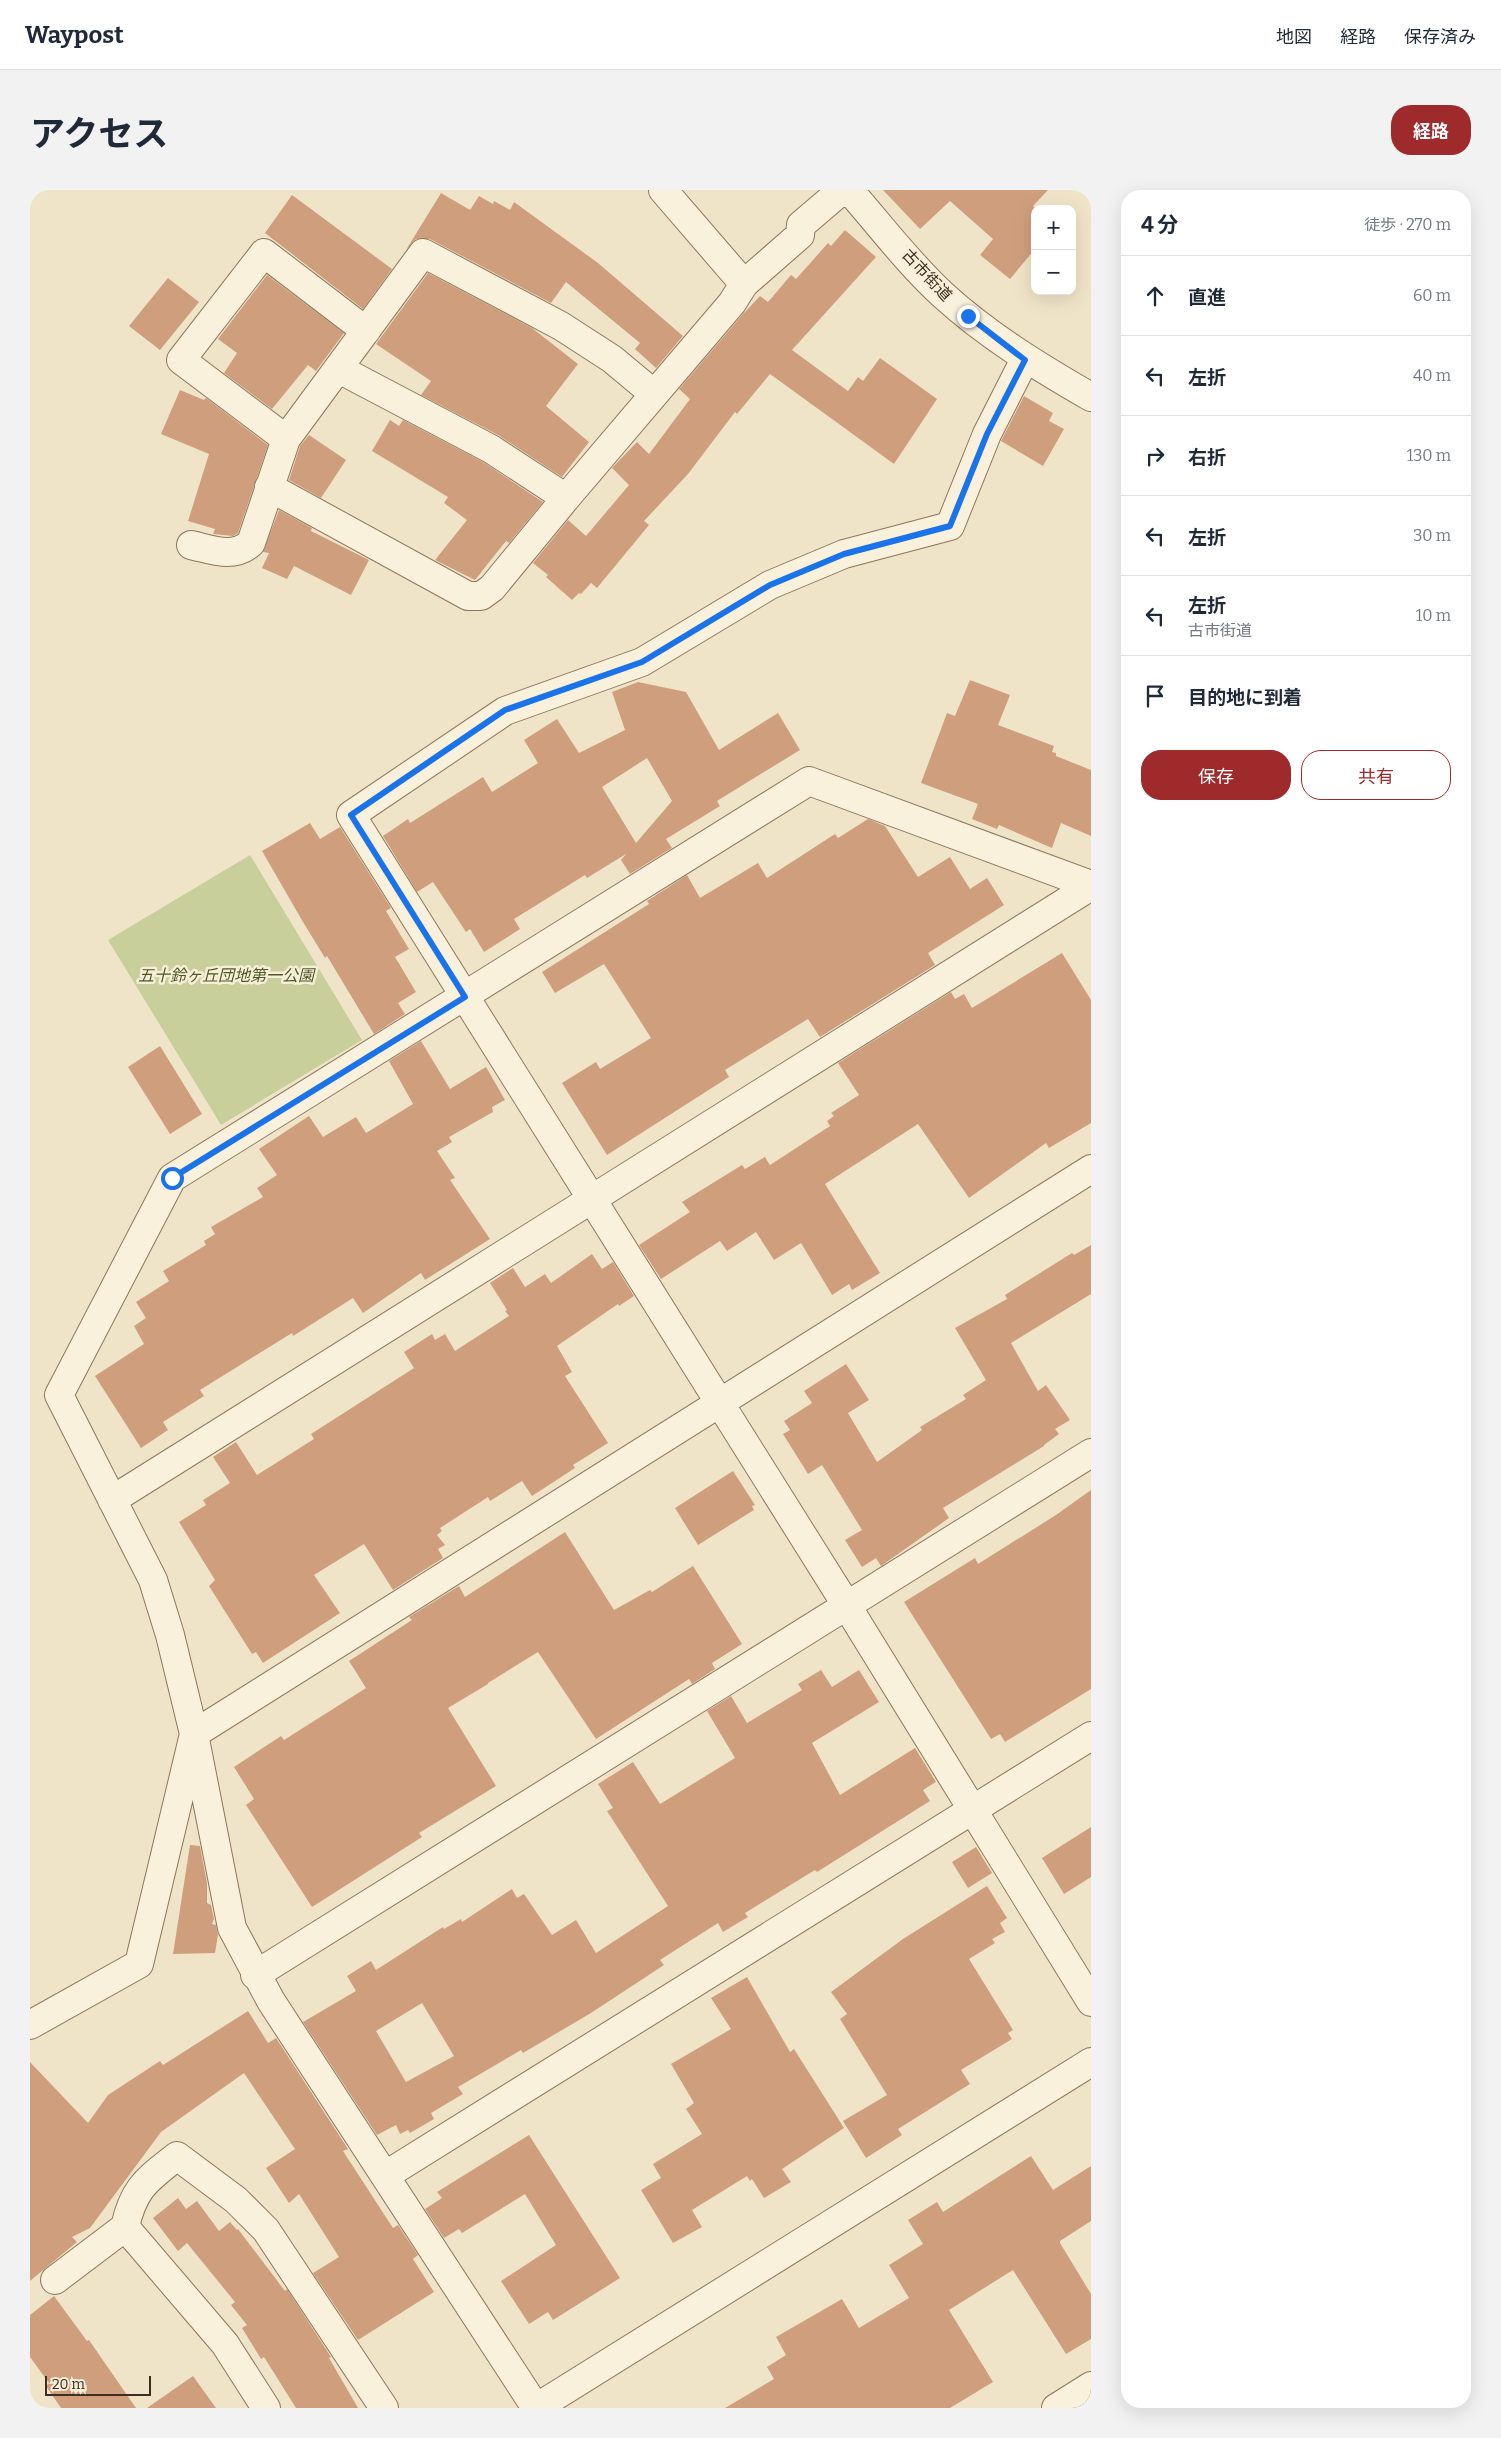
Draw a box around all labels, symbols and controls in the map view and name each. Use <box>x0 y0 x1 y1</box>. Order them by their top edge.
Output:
text: Waypost <box>25 21 124 49</box>
text: 地図 <box>1276 26 1312 48</box>
text: 経路 <box>1340 26 1376 48</box>
text: 保存済み <box>1404 26 1476 48</box>
button: 経路 <box>1391 105 1471 155</box>
text: アクセス <box>30 113 168 155</box>
map controls <box>1031 205 1076 295</box>
button: + <box>1031 205 1076 250</box>
text: 4 分 <box>1141 212 1179 238</box>
text: 徒歩 · 270 m <box>1364 215 1451 234</box>
street label: 古市街道 <box>898 245 956 305</box>
button: − <box>1031 250 1076 295</box>
icon: ahead <box>1141 282 1169 310</box>
text: 直進 <box>1188 286 1226 309</box>
text: 60 m <box>1413 286 1451 305</box>
route end <box>957 305 980 328</box>
icon: left <box>1141 362 1169 390</box>
text: 左折 <box>1188 366 1226 389</box>
text: 40 m <box>1413 366 1451 385</box>
icon: right <box>1141 442 1169 470</box>
text: 右折 <box>1188 446 1226 469</box>
text: 130 m <box>1407 446 1451 465</box>
icon: left <box>1141 522 1169 550</box>
text: 左折 <box>1188 526 1226 549</box>
text: 30 m <box>1413 526 1451 545</box>
text: 左折 <box>1188 594 1226 617</box>
icon: left <box>1141 602 1169 630</box>
text: 10 m <box>1416 606 1451 625</box>
text: 古市街道 <box>1188 621 1252 640</box>
icon: arrive <box>1141 682 1169 710</box>
text: 目的地に到着 <box>1188 686 1302 709</box>
button: 保存 <box>1141 750 1291 800</box>
button: 共有 <box>1301 750 1451 800</box>
park label: 五十鈴ヶ丘団地第一公園 <box>138 966 316 985</box>
route start <box>161 1167 184 1190</box>
scale bar <box>45 2373 151 2396</box>
text: 20 m <box>52 2376 85 2393</box>

